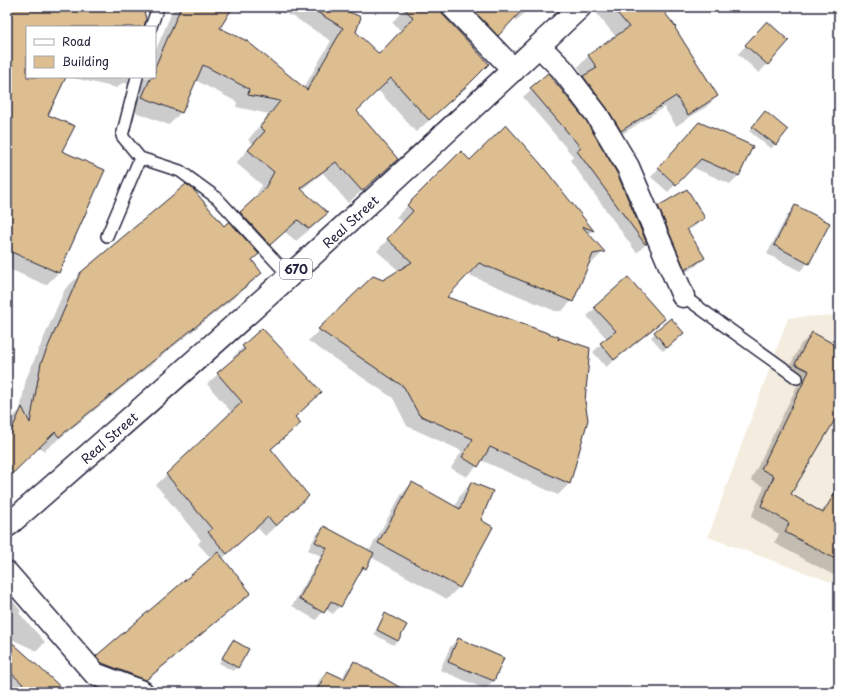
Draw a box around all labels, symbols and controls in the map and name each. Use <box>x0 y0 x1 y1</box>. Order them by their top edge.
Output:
legend <box>26 26 156 78</box>
text: Road <box>62 32 91 50</box>
text: Building <box>62 52 109 70</box>
street label: Real Street <box>318 190 382 252</box>
road number: 670 <box>280 259 312 279</box>
street label: Real Street <box>76 407 141 467</box>

